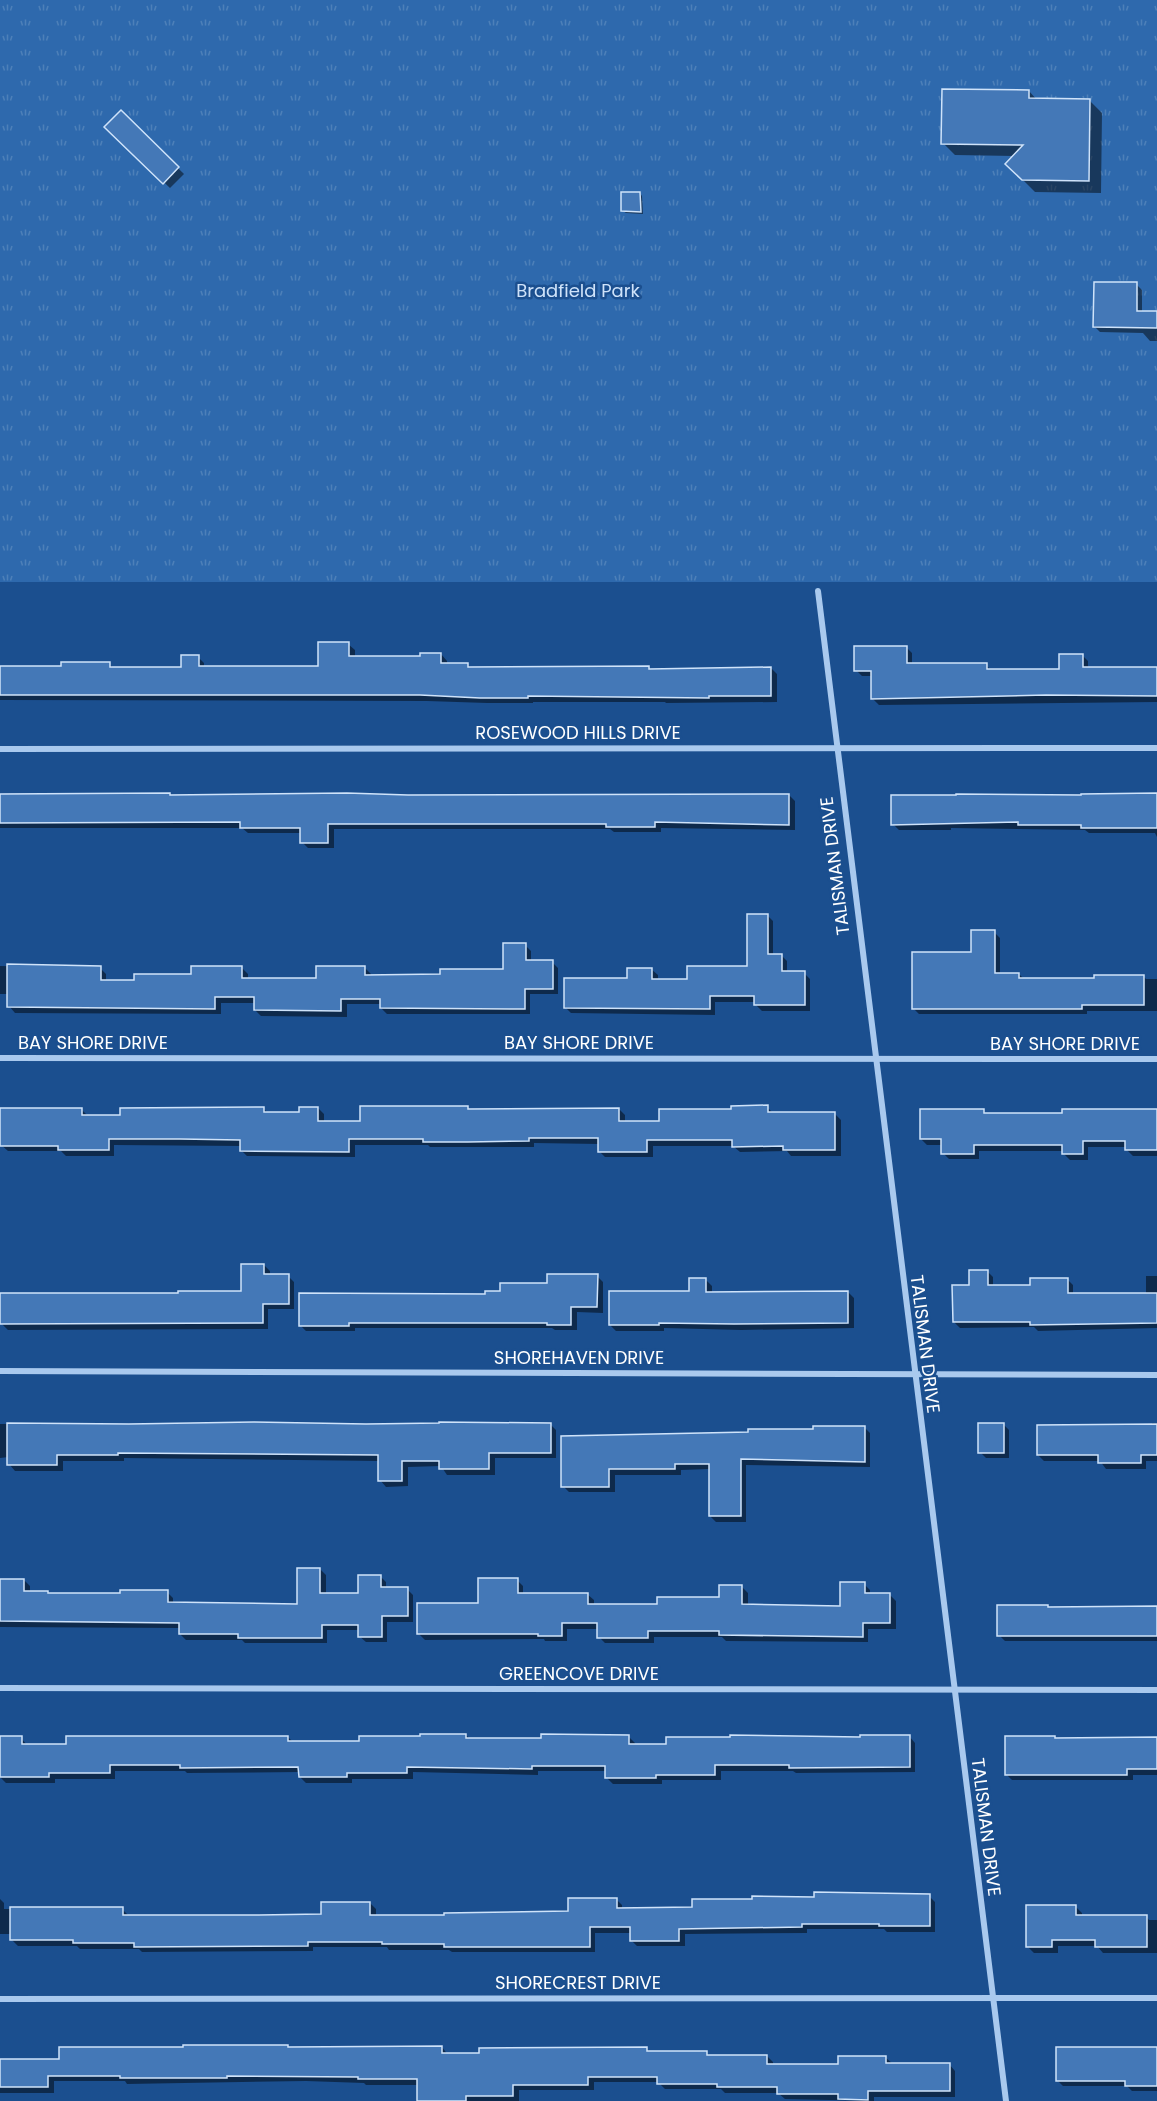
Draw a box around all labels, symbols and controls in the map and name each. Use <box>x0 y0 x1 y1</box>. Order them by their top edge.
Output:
park label: Bradfield Park <box>516 278 641 303</box>
street label: ROSEWOOD HILLS DRIVE <box>475 720 681 745</box>
street label: TALISMAN DRIVE <box>814 795 855 937</box>
street label: BAY SHORE DRIVE <box>18 1030 168 1055</box>
street label: BAY SHORE DRIVE <box>504 1030 654 1055</box>
street label: BAY SHORE DRIVE <box>990 1031 1140 1056</box>
street label: TALISMAN DRIVE <box>905 1273 946 1415</box>
street label: SHOREHAVEN DRIVE <box>494 1345 664 1370</box>
street label: GREENCOVE DRIVE <box>499 1661 659 1686</box>
street label: TALISMAN DRIVE <box>966 1756 1007 1898</box>
street label: SHORECREST DRIVE <box>495 1970 661 1995</box>

